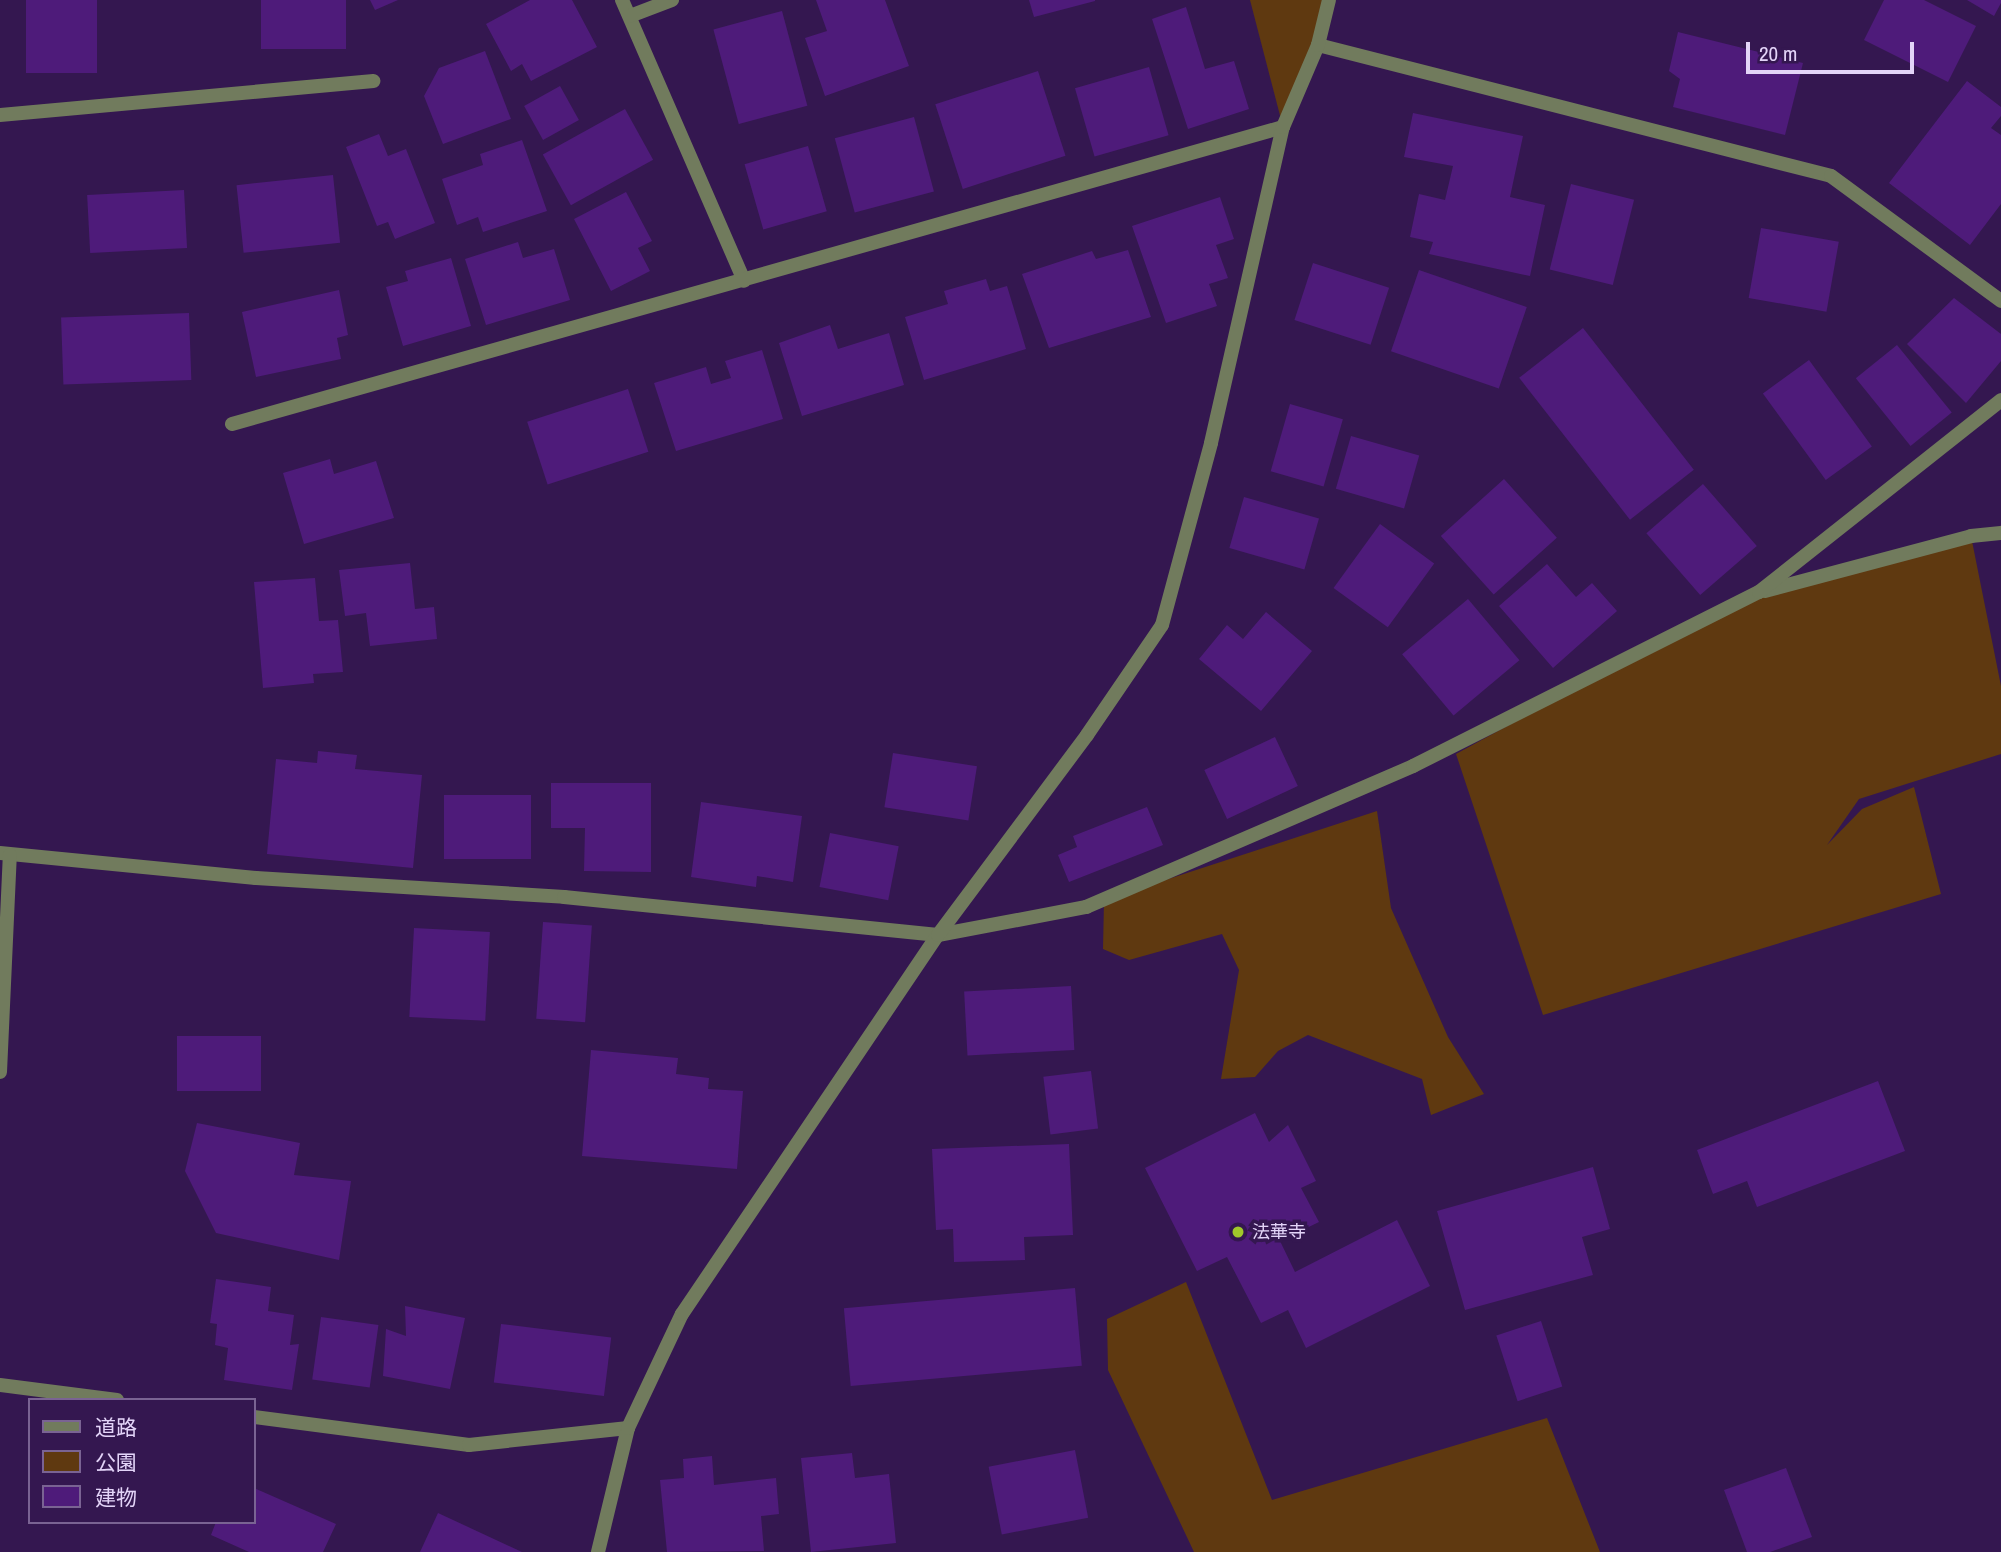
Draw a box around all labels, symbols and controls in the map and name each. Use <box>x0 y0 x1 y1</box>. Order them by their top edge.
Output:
scale bar <box>1749 28 1917 72</box>
text: 20 m <box>1759 39 1797 68</box>
place label: 法華寺 <box>1252 1221 1306 1243</box>
marker: 法華寺 <box>1230 1224 1246 1240</box>
legend <box>28 1398 256 1524</box>
text: 道路 <box>95 1413 137 1442</box>
text: 公園 <box>95 1448 137 1477</box>
text: 建物 <box>95 1483 137 1512</box>

